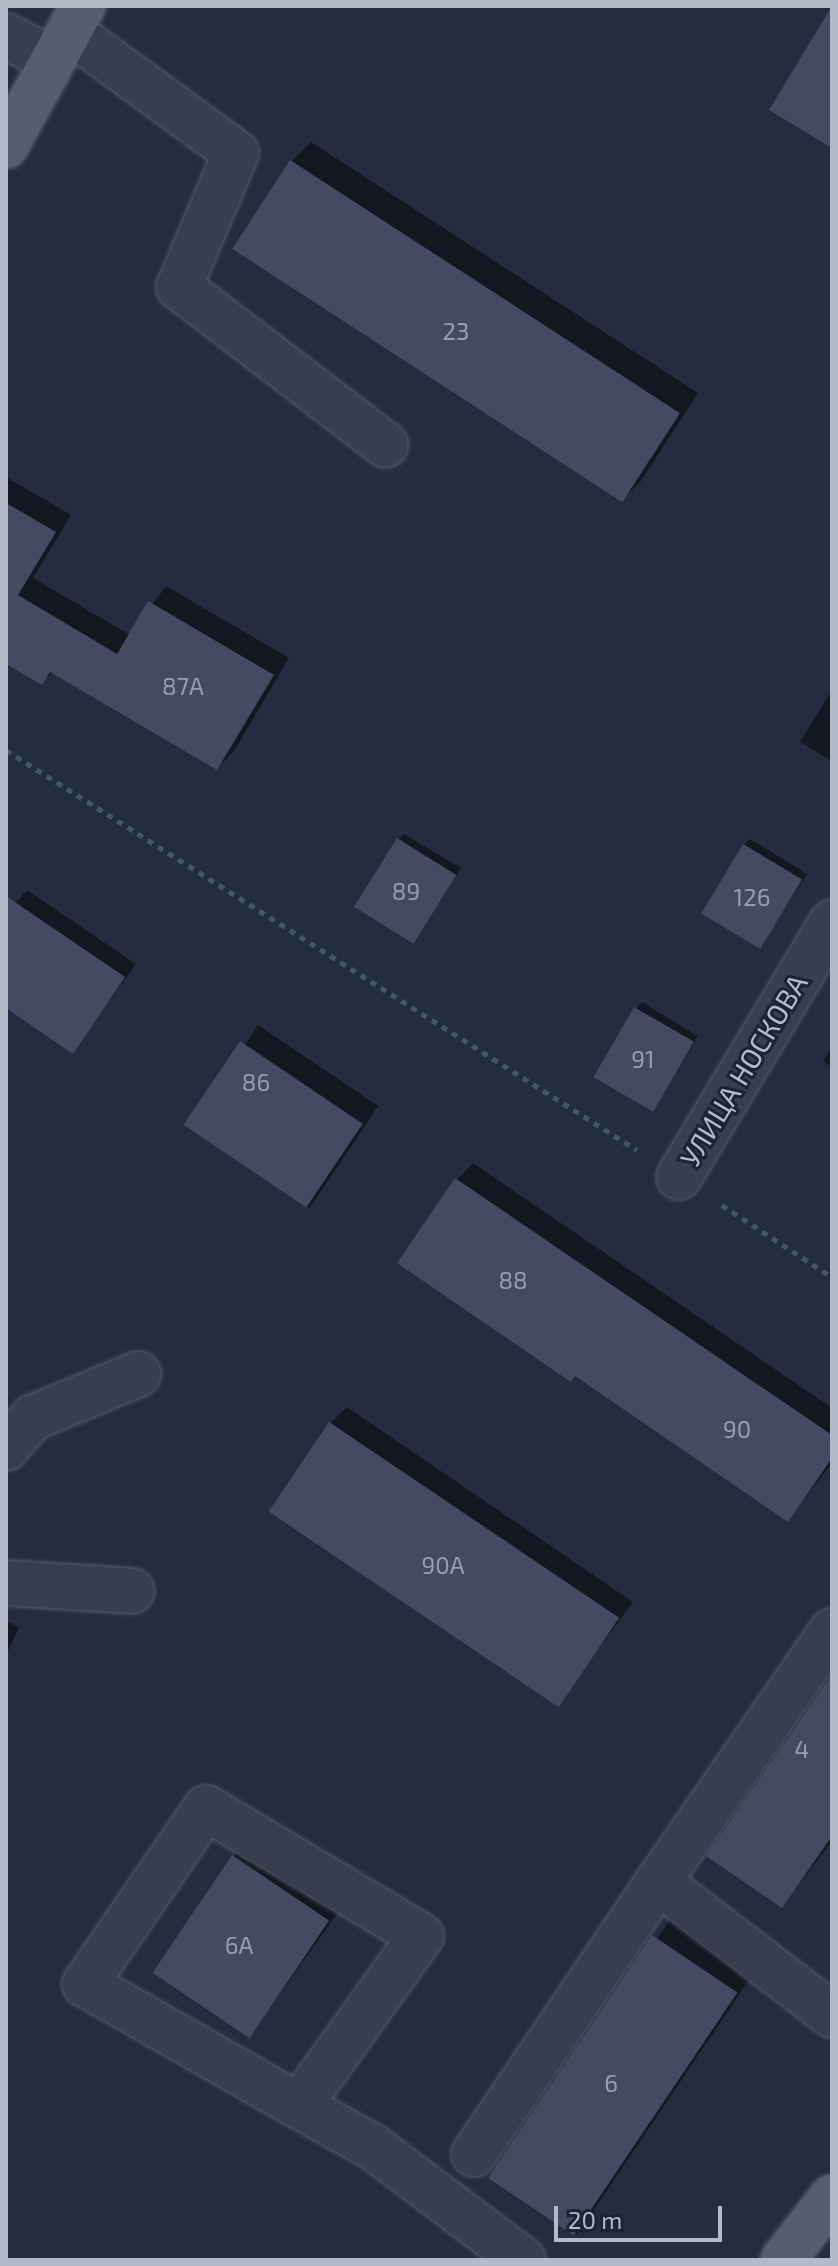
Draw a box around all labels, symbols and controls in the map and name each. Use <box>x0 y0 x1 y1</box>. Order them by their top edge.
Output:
house number: 23 <box>443 317 469 345</box>
house number: 87А <box>162 672 204 700</box>
house number: 89 <box>392 877 420 905</box>
house number: 126 <box>734 883 770 911</box>
street label: УЛИЦА НОСКОВА <box>672 968 814 1172</box>
house number: 91 <box>631 1045 655 1073</box>
house number: 86 <box>242 1068 270 1096</box>
house number: 88 <box>498 1266 528 1294</box>
house number: 90 <box>723 1415 751 1443</box>
house number: 90А <box>421 1551 465 1579</box>
house number: 4 <box>795 1735 809 1763</box>
house number: 6А <box>225 1931 253 1959</box>
house number: 6 <box>604 2069 618 2097</box>
scale bar <box>558 2190 726 2240</box>
text: 20 m <box>568 2205 622 2234</box>

